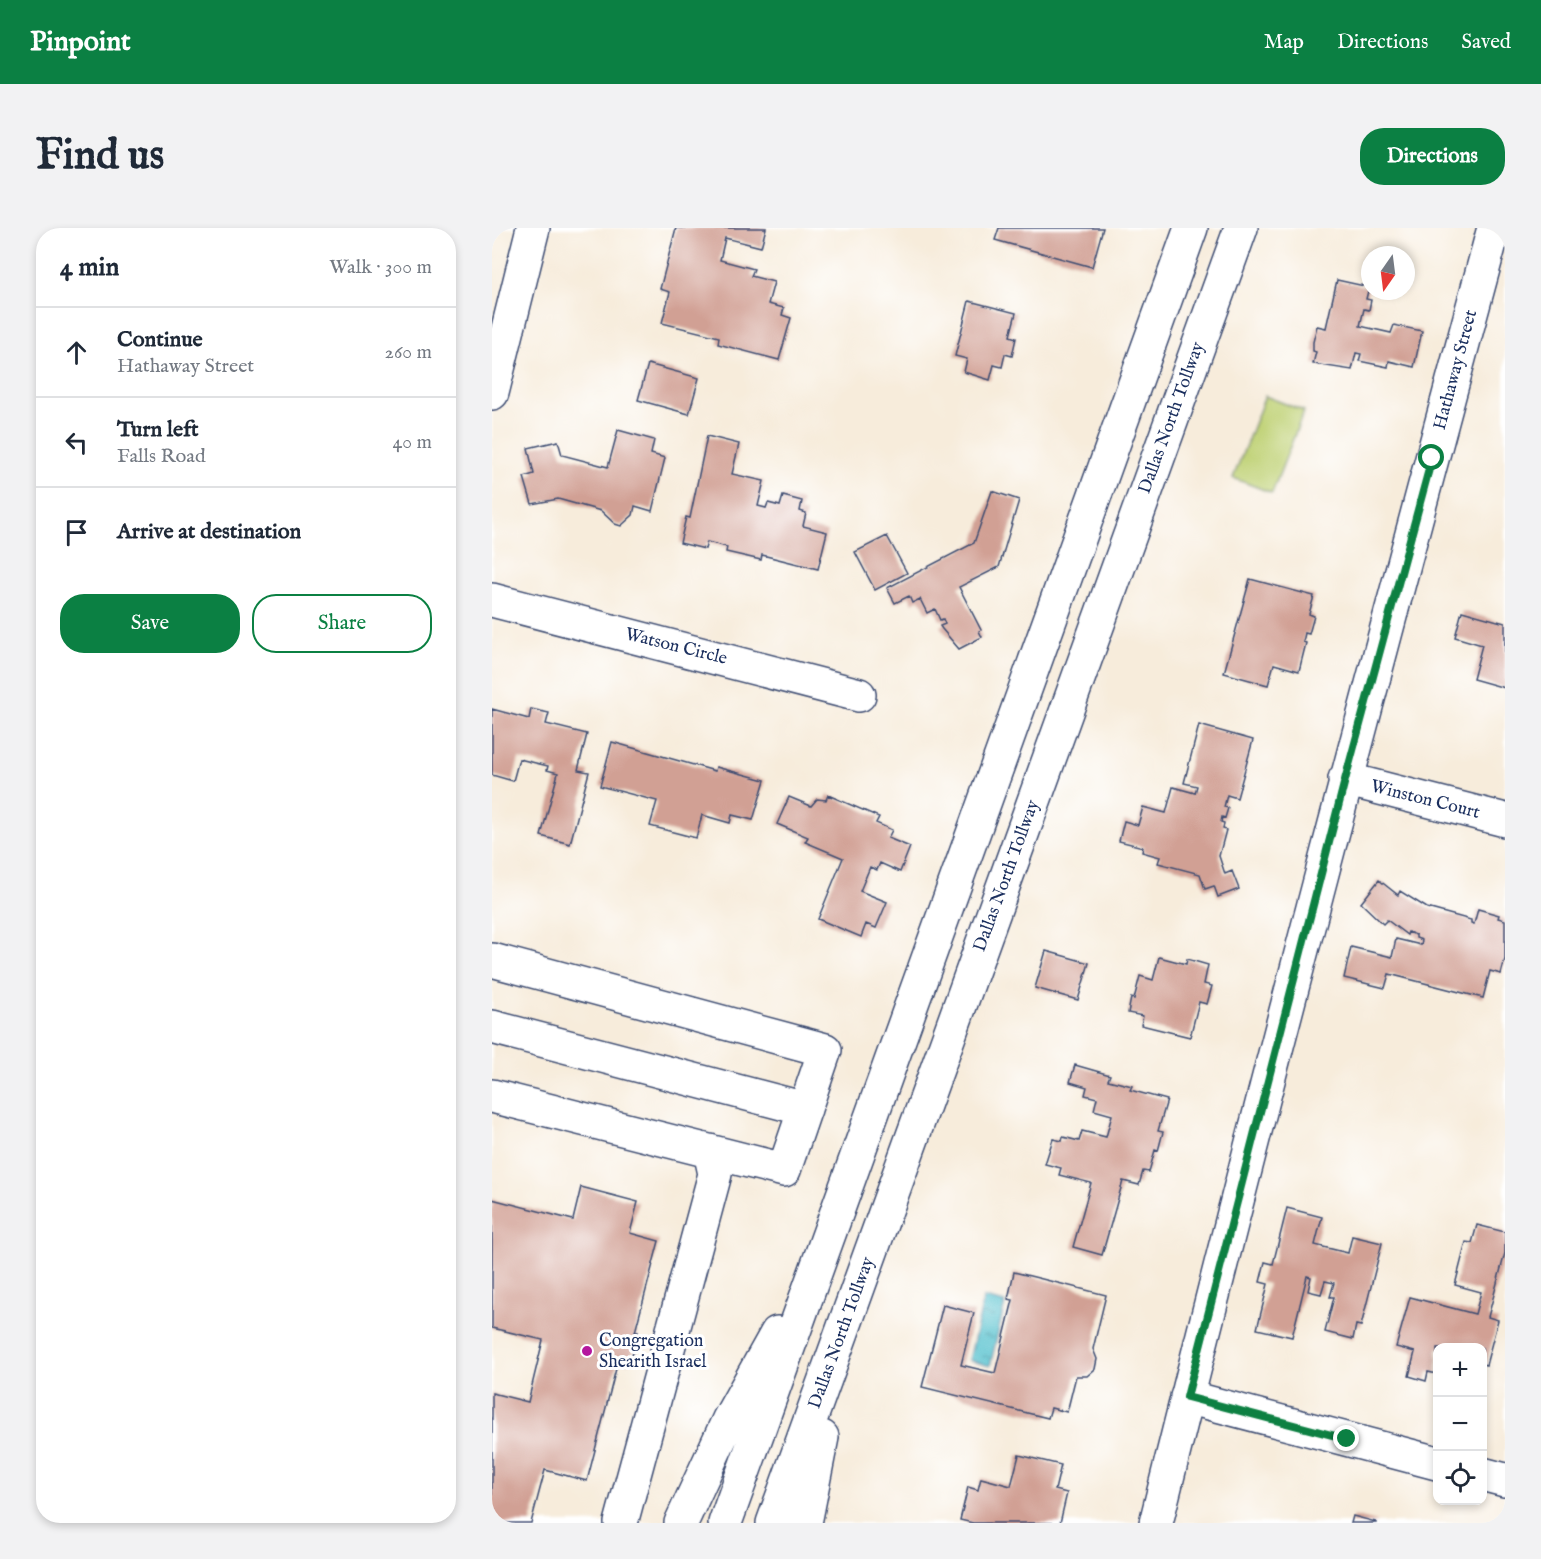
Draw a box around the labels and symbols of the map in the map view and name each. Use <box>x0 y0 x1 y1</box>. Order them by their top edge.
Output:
north arrow <box>1361 246 1415 300</box>
street label: Hathaway Street <box>1429 307 1483 433</box>
street label: Dallas North Tollway <box>1134 339 1210 497</box>
route start <box>1418 444 1444 470</box>
street label: Watson Circle <box>622 623 730 671</box>
street label: Winston Court <box>1368 775 1482 825</box>
street label: Dallas North Tollway <box>969 797 1045 955</box>
street label: Dallas North Tollway <box>804 1254 880 1412</box>
place label: Congregation Shearith Israel <box>599 1330 707 1374</box>
marker: Congregation Shearith Israel <box>580 1344 594 1358</box>
route end <box>1333 1425 1359 1451</box>

